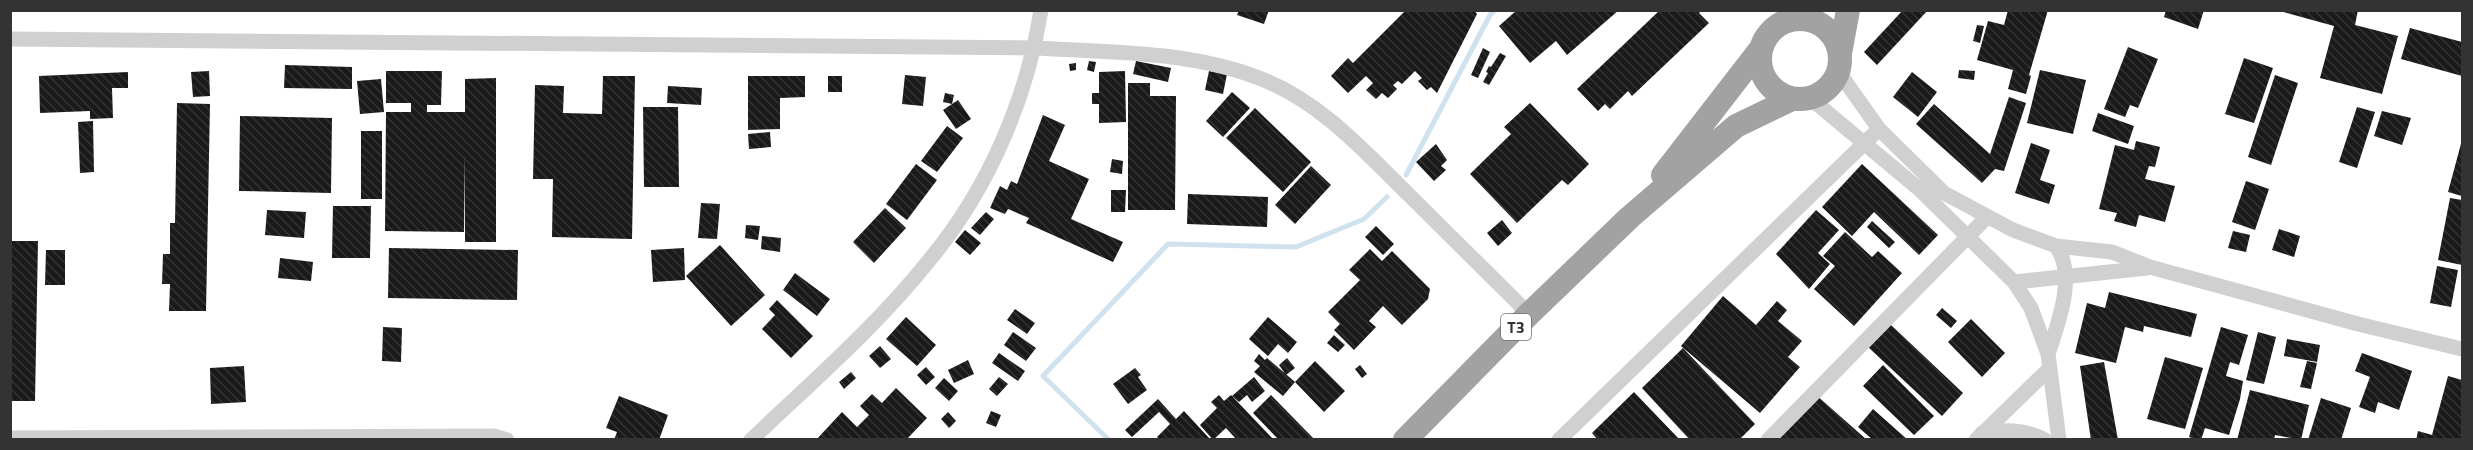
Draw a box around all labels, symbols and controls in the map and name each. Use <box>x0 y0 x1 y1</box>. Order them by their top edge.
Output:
road number: T3 <box>1501 314 1531 340</box>

